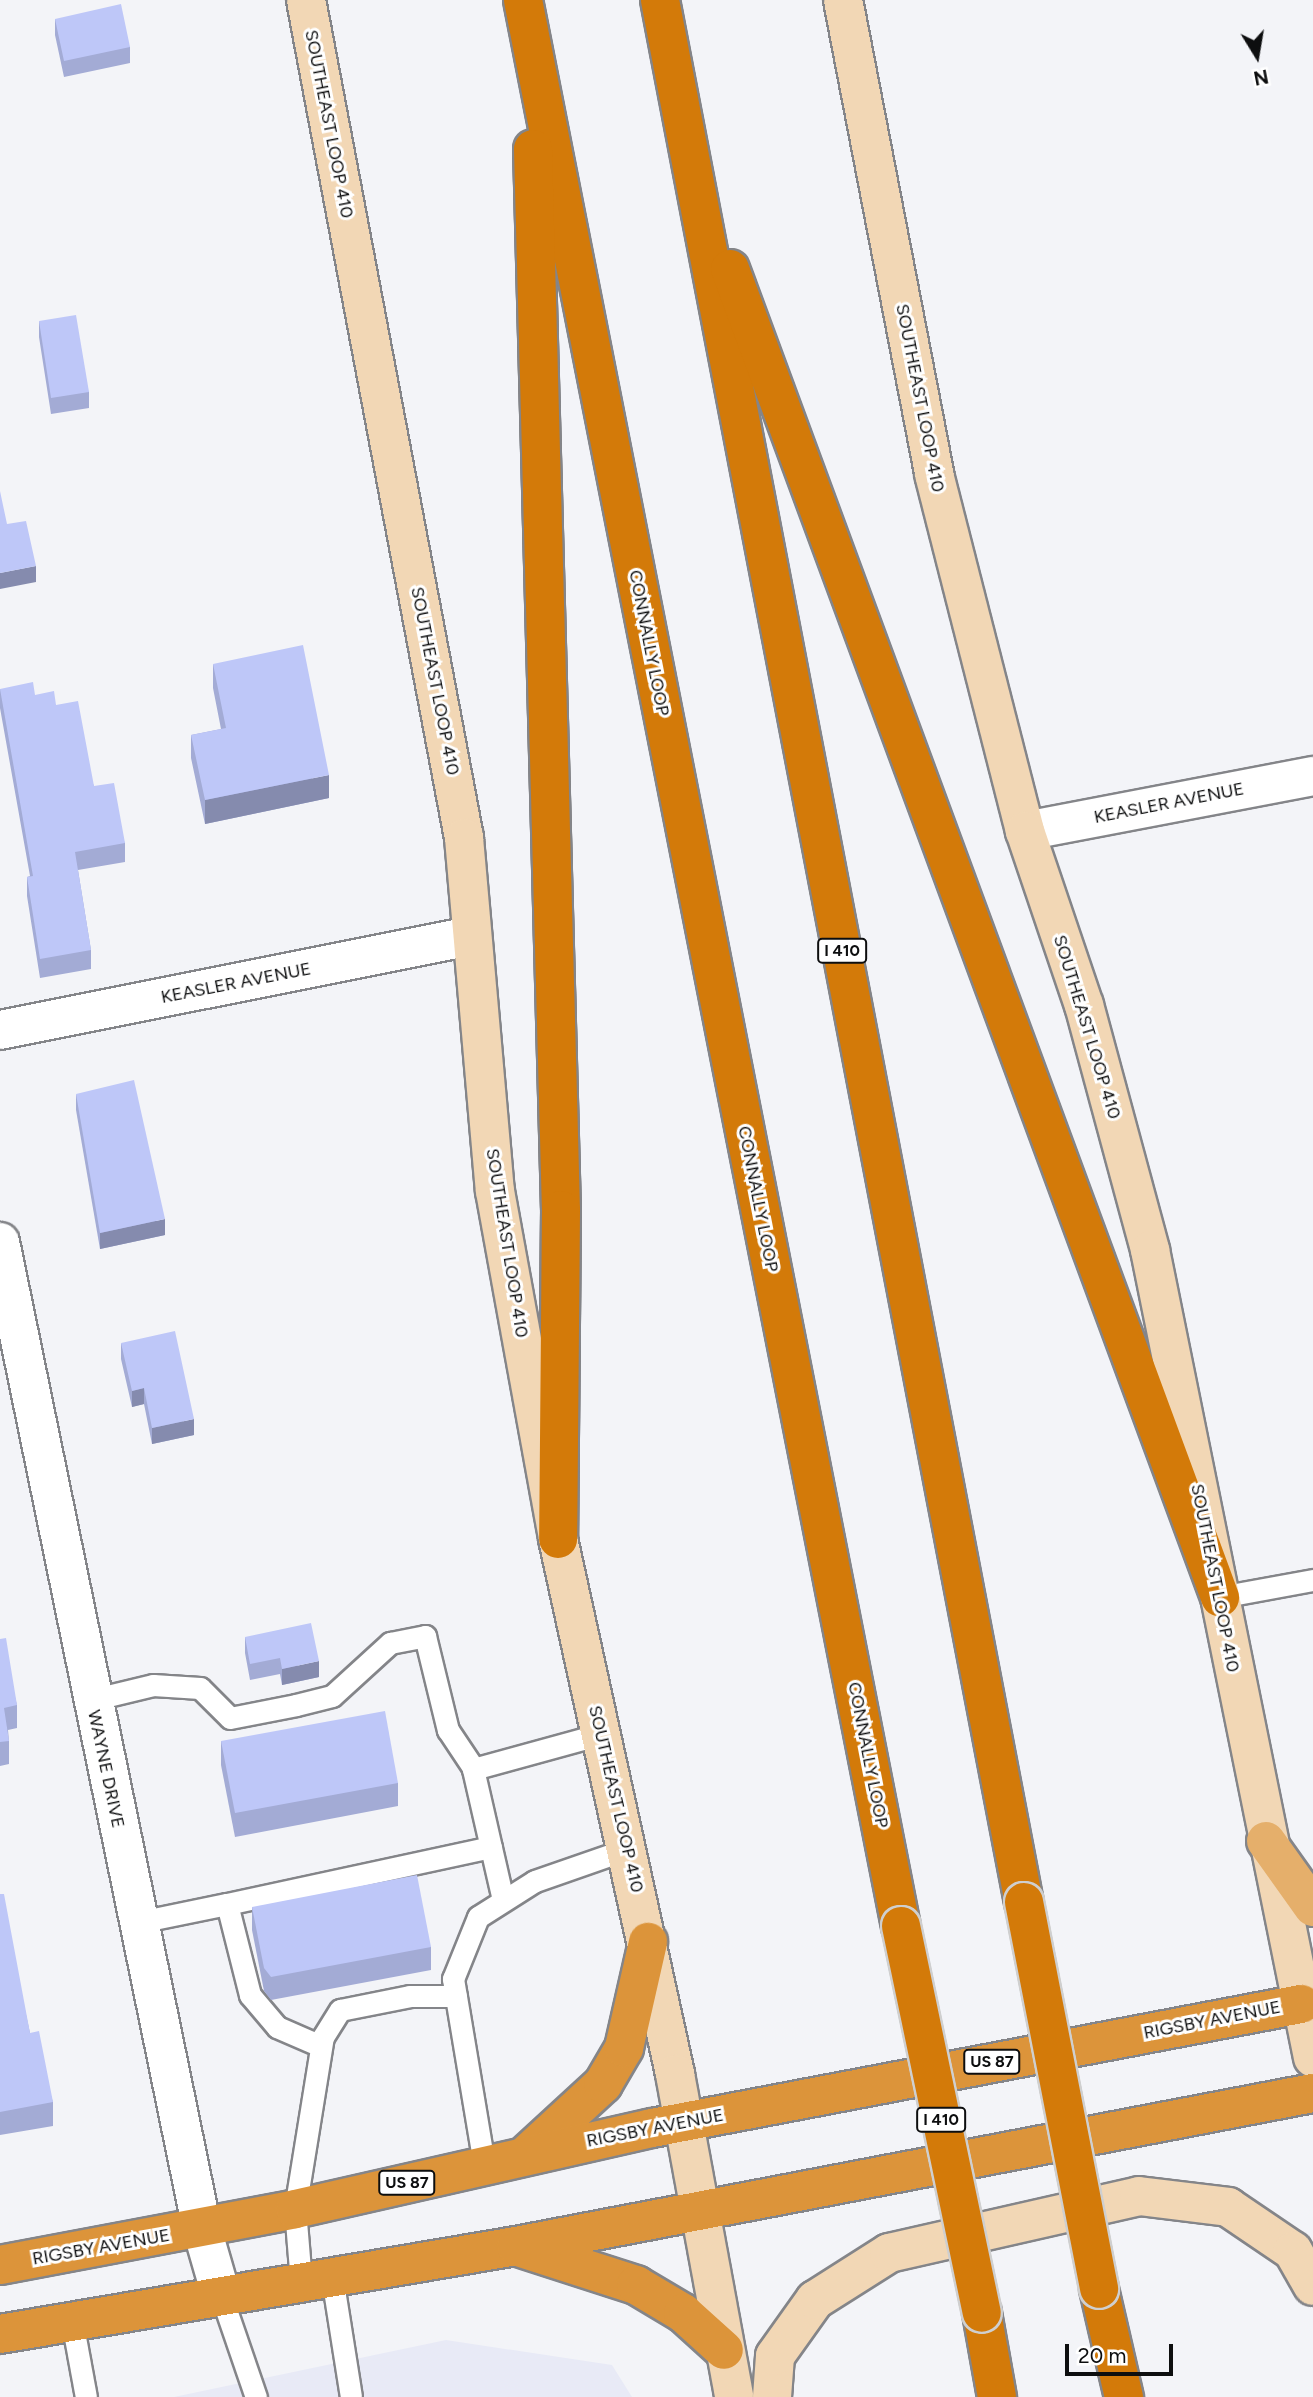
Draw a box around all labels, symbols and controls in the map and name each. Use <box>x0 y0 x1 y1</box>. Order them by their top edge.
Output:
north arrow <box>1222 21 1292 91</box>
street label: SOUTHEAST LOOP 410 <box>300 28 358 220</box>
text: N <box>1252 64 1271 90</box>
street label: SOUTHEAST LOOP 410 <box>891 302 949 494</box>
street label: CONNALLY LOOP <box>624 568 674 718</box>
street label: SOUTHEAST LOOP 410 <box>406 585 464 777</box>
street label: KEASLER AVENUE <box>1092 778 1246 828</box>
street label: SOUTHEAST LOOP 410 <box>1049 932 1125 1122</box>
road number: I 410 <box>816 939 868 964</box>
street label: KEASLER AVENUE <box>159 958 313 1008</box>
street label: CONNALLY LOOP <box>733 1124 783 1274</box>
street label: SOUTHEAST LOOP 410 <box>481 1147 533 1339</box>
street label: SOUTHEAST LOOP 410 <box>1186 1482 1244 1674</box>
street label: CONNALLY LOOP <box>843 1680 893 1830</box>
street label: SOUTHEAST LOOP 410 <box>584 1703 648 1895</box>
street label: WAYNE DRIVE <box>83 1708 129 1830</box>
street label: RIGSBY AVENUE <box>1142 1996 1282 2044</box>
road number: US 87 <box>962 2050 1022 2074</box>
street label: RIGSBY AVENUE <box>585 2104 725 2152</box>
road number: I 410 <box>915 2108 967 2132</box>
road number: US 87 <box>377 2170 437 2196</box>
street label: RIGSBY AVENUE <box>31 2224 171 2270</box>
scale bar <box>1068 2330 1176 2374</box>
text: 20 m <box>1078 2343 1126 2368</box>

